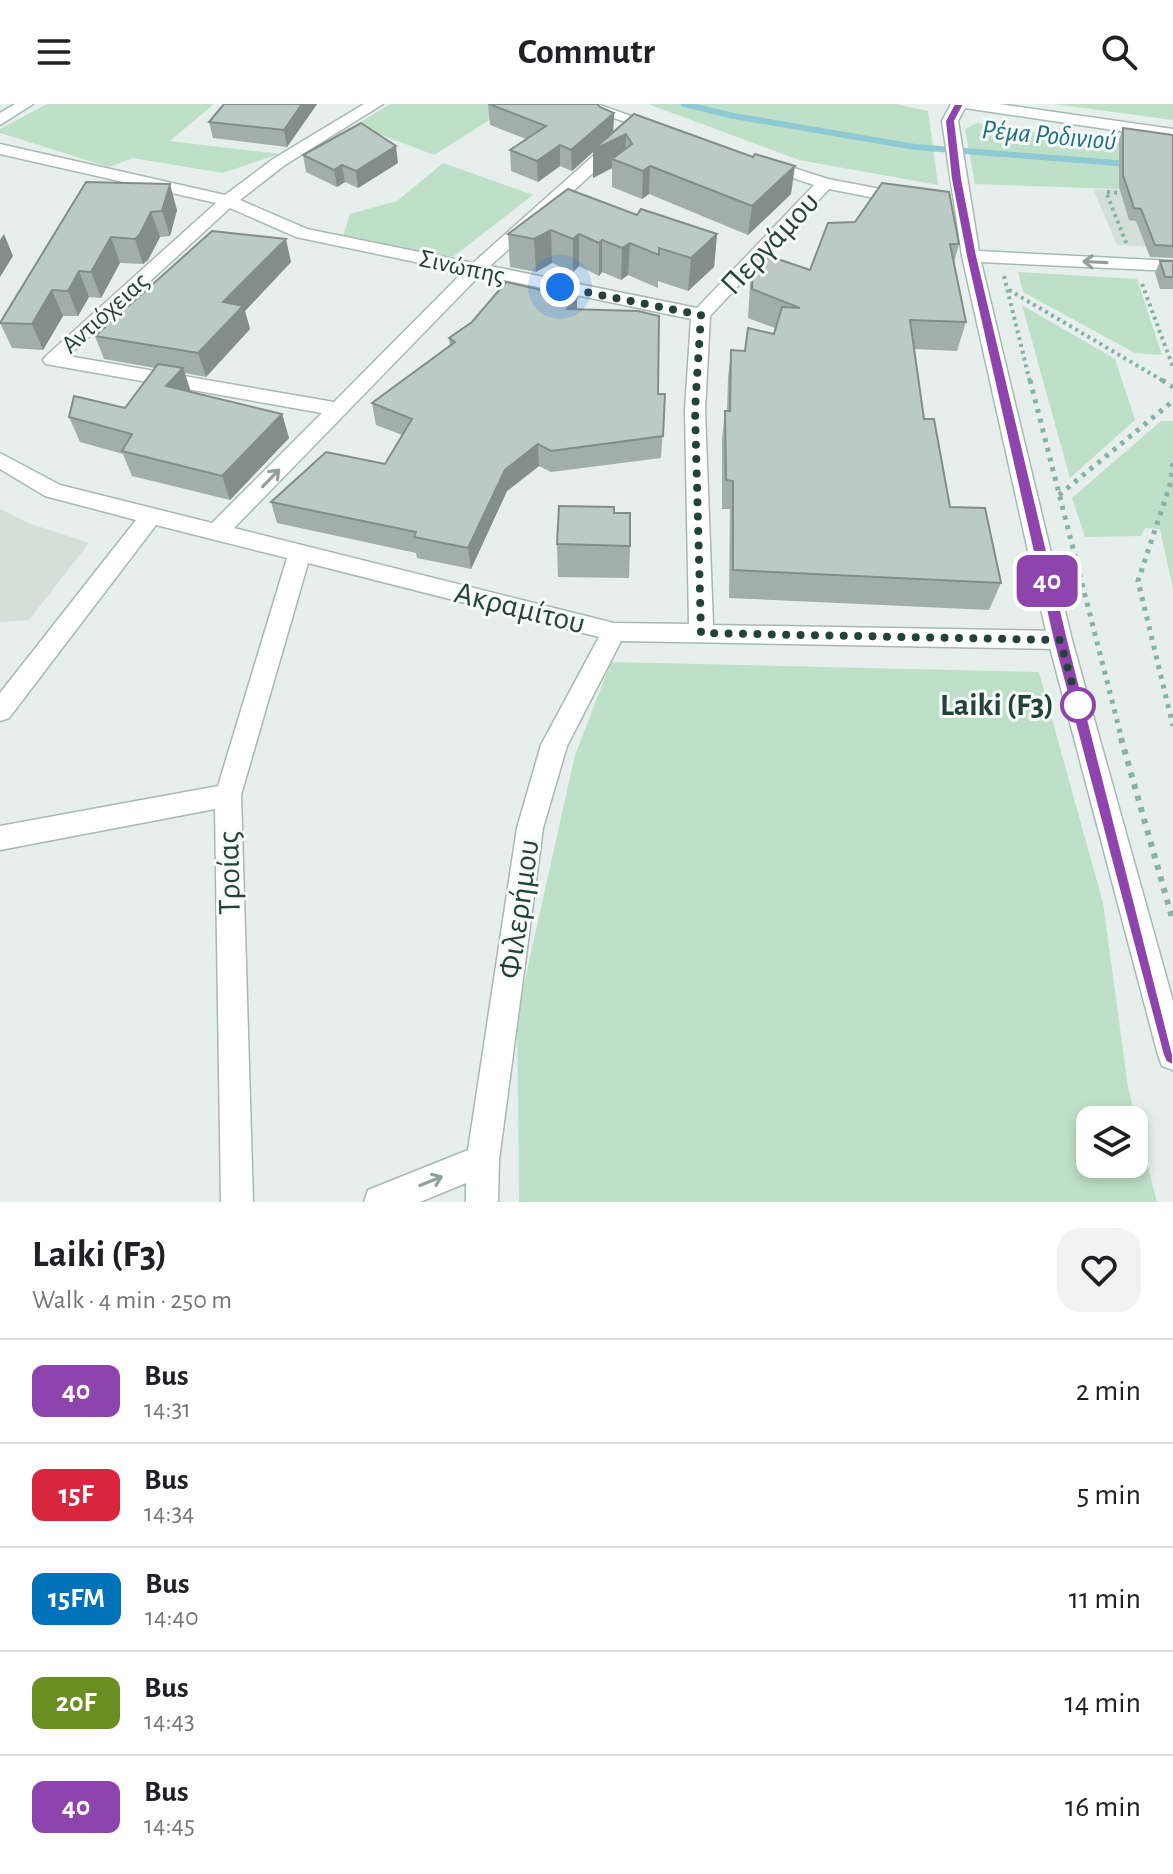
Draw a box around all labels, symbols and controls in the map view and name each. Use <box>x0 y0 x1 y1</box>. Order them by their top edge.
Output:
icon: menu <box>32 30 76 74</box>
icon: search <box>1097 30 1141 74</box>
text: Commutr <box>518 34 655 70</box>
water label: Ρέμα Ροδινιού <box>980 116 1118 156</box>
street label: Περγάμου <box>715 185 825 301</box>
street label: Σινώπης <box>417 245 507 289</box>
one-way arrow <box>1082 254 1109 269</box>
street label: Αντιόχειας <box>56 267 154 359</box>
your location <box>540 267 580 307</box>
one-way arrow <box>261 469 280 488</box>
line badge: 40 <box>1011 555 1083 607</box>
text: 40 <box>1033 567 1061 595</box>
street label: Ακραμίτου <box>451 576 589 640</box>
marker: Laiki (F3) <box>1061 688 1095 722</box>
place label: Laiki (F3) <box>940 689 1054 721</box>
street label: Τροίας <box>212 831 246 915</box>
street label: Φιλερήμου <box>493 837 545 981</box>
map controls <box>1076 1106 1148 1178</box>
button: layers <box>1076 1106 1148 1178</box>
one-way arrow <box>418 1173 443 1187</box>
button: heart <box>1057 1228 1141 1312</box>
text: Laiki (F3) <box>32 1236 167 1274</box>
text: Walk · 4 min · 250 m <box>32 1287 232 1313</box>
text: Bus <box>144 1361 189 1391</box>
text: 2 min <box>1076 1376 1141 1406</box>
text: 40 <box>62 1377 90 1405</box>
text: 14:31 <box>144 1396 191 1422</box>
text: Bus <box>144 1465 189 1495</box>
text: 5 min <box>1077 1480 1141 1510</box>
text: 15F <box>59 1481 93 1509</box>
text: 14:34 <box>144 1500 195 1526</box>
text: Bus <box>145 1569 190 1599</box>
text: 11 min <box>1069 1584 1141 1614</box>
text: 15FM <box>48 1585 105 1613</box>
text: 14:40 <box>145 1604 199 1630</box>
text: Bus <box>144 1673 189 1703</box>
text: 14 min <box>1065 1688 1141 1718</box>
text: 20F <box>56 1689 96 1717</box>
text: 14:43 <box>144 1708 195 1734</box>
text: Bus <box>144 1777 189 1807</box>
text: 16 min <box>1065 1792 1141 1822</box>
text: 40 <box>62 1793 90 1821</box>
text: 14:45 <box>144 1812 195 1838</box>

